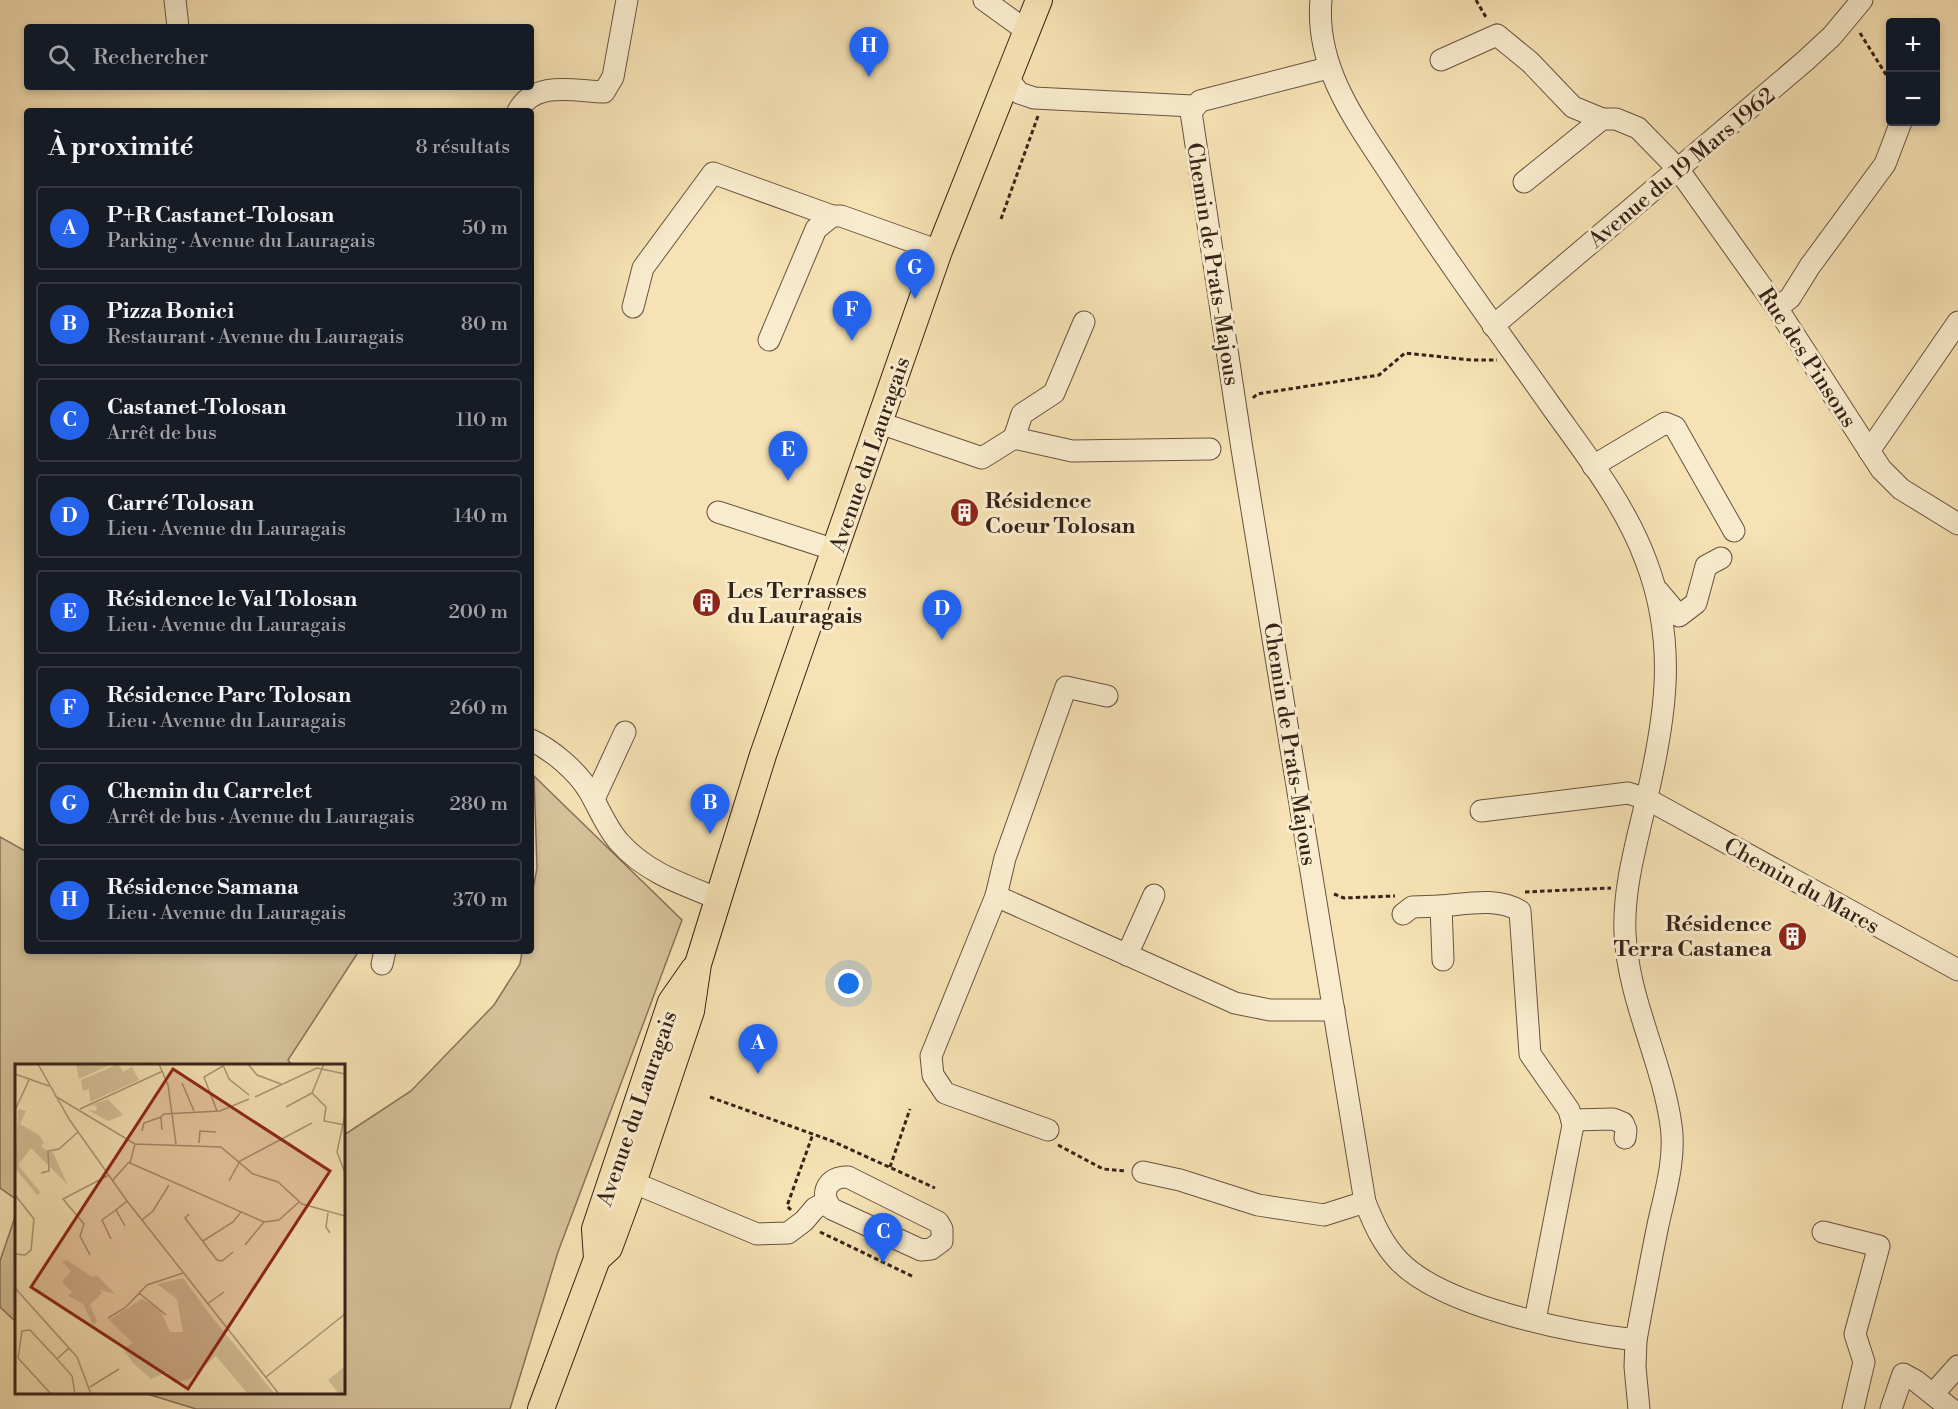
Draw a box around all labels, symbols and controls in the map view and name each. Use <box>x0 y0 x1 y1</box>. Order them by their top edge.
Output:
map controls <box>1886 18 1940 126</box>
button: + <box>1886 18 1940 72</box>
search box <box>24 24 534 90</box>
pin: H <box>850 28 888 77</box>
icon: search <box>45 41 78 74</box>
text: Rechercher <box>93 44 208 71</box>
button: − <box>1886 72 1940 126</box>
street label: Avenue du 19 Mars 1962 <box>1582 82 1781 255</box>
text: À proximité <box>48 131 193 163</box>
text: 8 résultats <box>416 135 510 160</box>
street label: Chemin de Prats-Majous <box>1180 141 1245 388</box>
text: P+R Castanet-Tolosan <box>107 202 334 229</box>
text: A <box>62 216 77 241</box>
text: 50 m <box>462 216 508 241</box>
text: Parking · Avenue du Lauragais <box>107 229 375 254</box>
pin: G <box>896 250 934 299</box>
street label: Rue des Pinsons <box>1751 283 1862 433</box>
pin: F <box>832 292 872 341</box>
text: Pizza Bonici <box>107 298 234 325</box>
text: B <box>62 312 77 337</box>
text: 80 m <box>461 312 508 337</box>
text: Restaurant · Avenue du Lauragais <box>107 325 404 350</box>
street label: Avenue du Lauragais <box>824 353 917 557</box>
text: Castanet-Tolosan <box>107 394 286 421</box>
text: C <box>62 408 77 433</box>
text: 110 m <box>456 408 508 433</box>
text: Arrêt de bus <box>107 421 217 446</box>
pin: E <box>768 432 808 481</box>
place label: Résidence Coeur Tolosan <box>985 488 1136 540</box>
text: Carré Tolosan <box>107 490 254 517</box>
building icon: Résidence Coeur Tolosan <box>948 497 980 529</box>
text: D <box>62 504 77 529</box>
text: 140 m <box>453 504 508 529</box>
text: Lieu · Avenue du Lauragais <box>107 517 346 542</box>
place label: Les Terrasses du Lauragais <box>727 578 867 630</box>
text: Résidence le Val Tolosan <box>107 586 357 613</box>
building icon: Les Terrasses du Lauragais <box>690 587 722 619</box>
pin: D <box>922 590 962 640</box>
text: E <box>63 600 76 625</box>
text: 200 m <box>448 600 508 625</box>
text: Lieu · Avenue du Lauragais <box>107 613 346 638</box>
street label: Chemin de Prats-Majous <box>1257 621 1322 868</box>
text: Résidence Parc Tolosan <box>107 682 351 709</box>
text: F <box>62 696 77 721</box>
text: 260 m <box>450 696 508 721</box>
text: Lieu · Avenue du Lauragais <box>107 709 346 734</box>
text: Chemin du Carrelet <box>107 778 312 805</box>
pin: B <box>690 784 730 834</box>
text: G <box>62 792 77 817</box>
text: 280 m <box>449 792 508 817</box>
text: Arrêt de bus · Avenue du Lauragais <box>107 805 414 830</box>
street label: Chemin du Mares <box>1719 832 1884 940</box>
text: Résidence Samana <box>107 874 299 901</box>
text: H <box>61 888 78 913</box>
text: 370 m <box>453 888 508 913</box>
text: Lieu · Avenue du Lauragais <box>107 901 346 926</box>
place label: Résidence Terra Castanea <box>1614 911 1773 963</box>
building icon: Résidence Terra Castanea <box>1777 920 1809 952</box>
your location <box>834 969 863 998</box>
street label: Avenue du Lauragais <box>591 1007 684 1211</box>
pin: A <box>738 1024 777 1074</box>
inset map <box>15 1064 345 1394</box>
pin: C <box>864 1214 902 1263</box>

